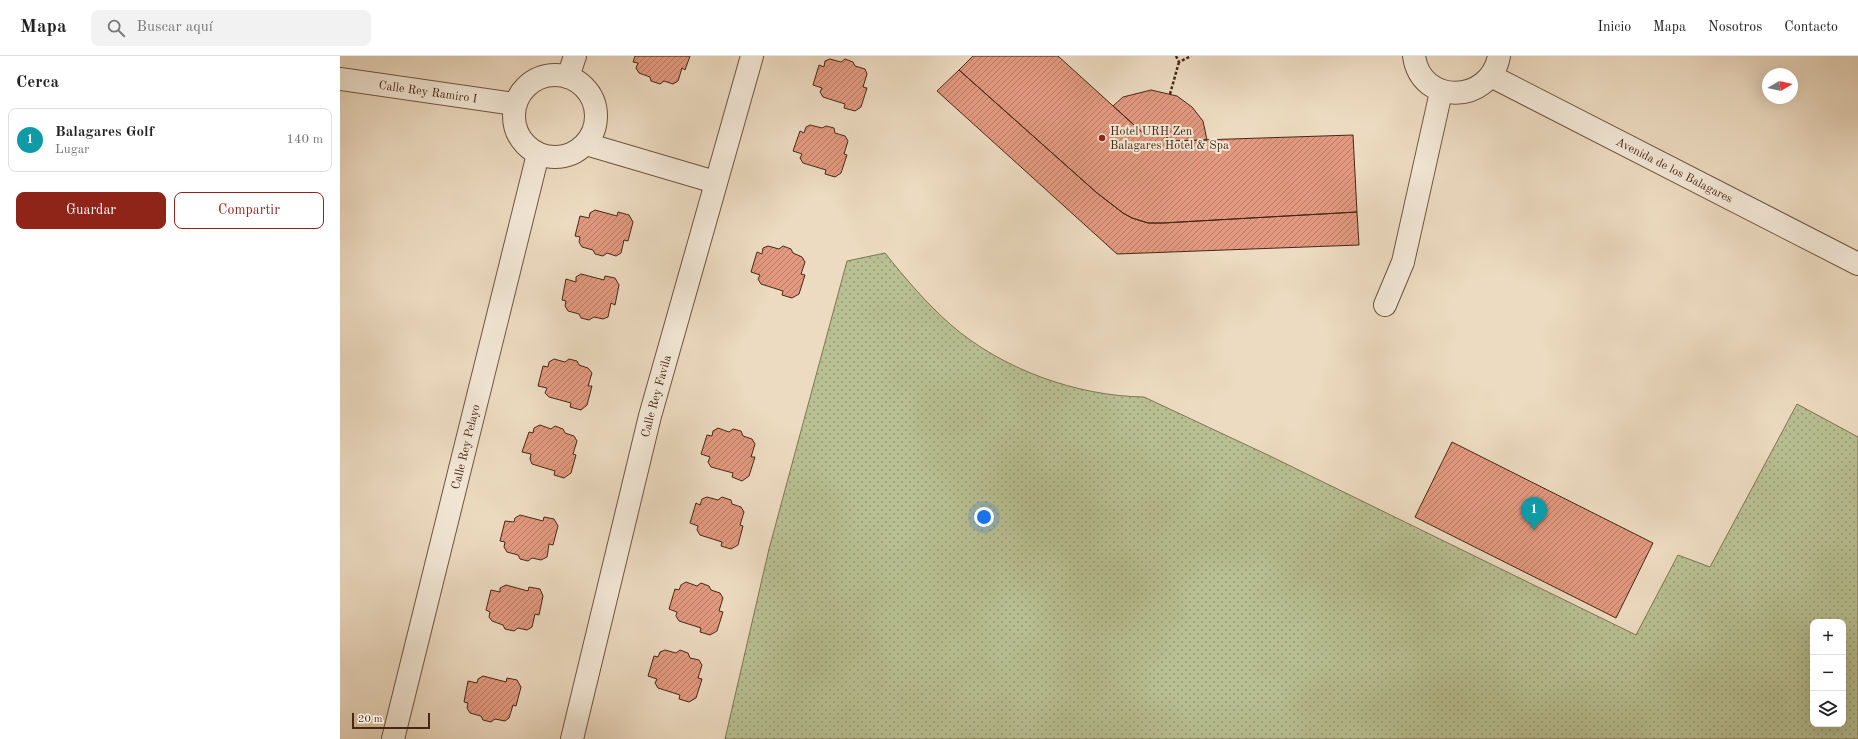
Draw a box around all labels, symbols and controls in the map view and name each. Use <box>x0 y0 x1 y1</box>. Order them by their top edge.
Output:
search box <box>91 10 371 46</box>
icon: search <box>105 17 127 39</box>
text: Mapa <box>20 18 67 37</box>
text: Buscar aquí <box>137 20 213 35</box>
text: Inicio <box>1597 20 1631 34</box>
text: Mapa <box>1653 20 1686 34</box>
text: Nosotros <box>1708 20 1762 34</box>
text: Contacto <box>1784 20 1838 34</box>
north arrow <box>1762 68 1798 104</box>
text: Cerca <box>16 74 59 91</box>
street label: Calle Rey Ramiro I <box>378 80 478 106</box>
text: Balagares Golf <box>55 125 154 140</box>
place label: Hotel URH Zen Balagares Hotel & Spa <box>1110 126 1229 152</box>
text: 1 <box>26 133 34 146</box>
text: 140 m <box>286 133 323 146</box>
marker: Hotel URH Zen Balagares Hotel & Spa <box>1097 133 1107 143</box>
street label: Avenida de los Balagares <box>1614 136 1734 206</box>
text: Lugar <box>55 143 89 156</box>
button: Guardar <box>16 192 166 229</box>
button: Compartir <box>174 192 324 229</box>
street label: Calle Rey Favila <box>640 354 674 439</box>
street label: Calle Rey Pelayo <box>450 403 483 491</box>
pin: 1 <box>1521 497 1547 530</box>
your location <box>974 507 994 527</box>
map controls <box>1810 619 1846 727</box>
button: + <box>1810 619 1846 655</box>
button: − <box>1810 655 1846 691</box>
button: layers <box>1810 691 1846 727</box>
scale bar <box>352 711 430 730</box>
text: 20 m <box>358 714 383 725</box>

